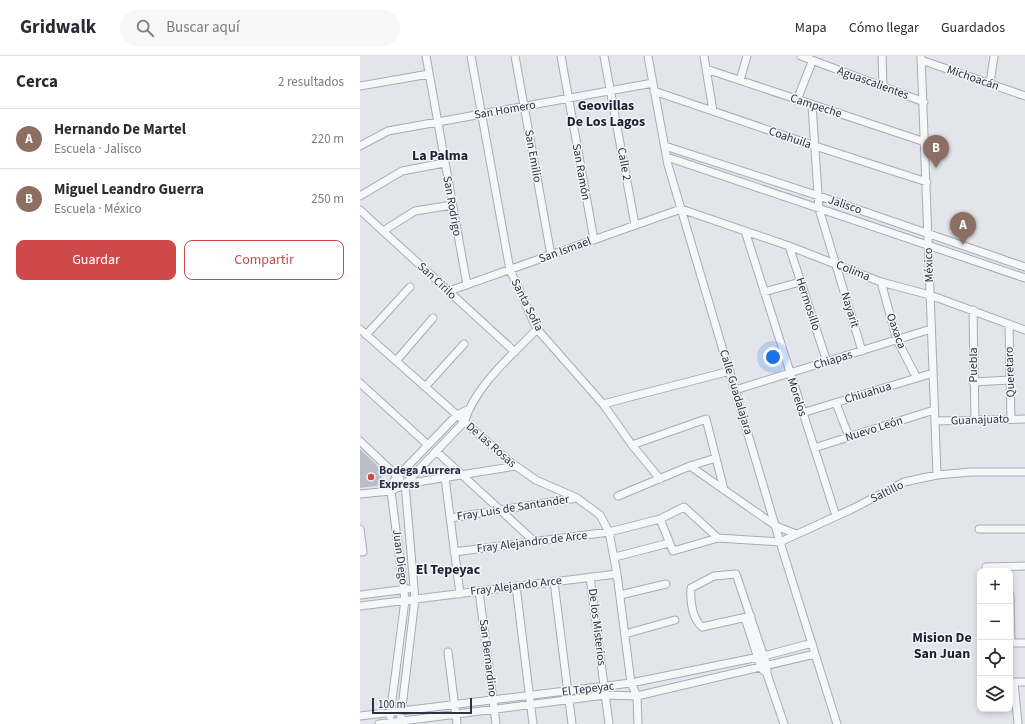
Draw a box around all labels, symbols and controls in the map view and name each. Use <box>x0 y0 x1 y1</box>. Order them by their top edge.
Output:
search box <box>120 10 400 46</box>
text: Gridwalk <box>20 14 96 41</box>
icon: search <box>134 17 156 39</box>
text: Buscar aquí <box>166 17 240 38</box>
text: Mapa <box>795 18 827 38</box>
text: Cómo llegar <box>849 18 919 38</box>
text: Guardados <box>941 18 1005 38</box>
street label: Michoacán <box>945 61 1001 95</box>
street label: Aguascalientes <box>835 62 911 104</box>
text: Cerca <box>16 70 58 94</box>
text: 2 resultados <box>278 73 344 91</box>
street label: Campeche <box>788 90 844 122</box>
street label: San Homero <box>473 96 537 124</box>
district label: Geovillas De Los Lagos <box>567 96 645 132</box>
text: Hernando De Martel <box>54 119 186 140</box>
street label: Coahuila <box>766 123 814 153</box>
street label: San Emilio <box>520 128 546 184</box>
text: A <box>25 130 33 148</box>
text: 220 m <box>311 130 344 148</box>
pin: B <box>923 135 949 168</box>
text: Escuela · Jalisco <box>54 140 142 158</box>
street label: San Ramón <box>568 142 594 202</box>
district label: La Palma <box>412 146 468 166</box>
street label: Calle 2 <box>613 146 635 182</box>
street label: San Rodrigo <box>438 175 466 237</box>
text: Miguel Leandro Guerra <box>54 179 204 200</box>
text: B <box>25 190 33 208</box>
text: 250 m <box>311 190 344 208</box>
street label: Jalisco <box>826 191 864 219</box>
text: Escuela · México <box>54 200 142 218</box>
pin: A <box>950 212 976 245</box>
street label: San Ismael <box>536 233 594 267</box>
button: Guardar <box>16 240 176 280</box>
button: Compartir <box>184 240 344 280</box>
street label: México <box>920 247 938 283</box>
street label: Colima <box>833 256 873 286</box>
street label: San Cirilo <box>414 258 460 304</box>
street label: Hermosillo <box>791 275 825 333</box>
street label: Santa Sofia <box>507 276 547 334</box>
street label: Nayarit <box>837 290 863 330</box>
street label: Oaxaca <box>882 311 910 351</box>
street label: Chiapas <box>811 346 855 374</box>
street label: Queretaro <box>1001 346 1019 398</box>
street label: Calle Guadalajara <box>715 347 757 437</box>
your location <box>763 347 783 367</box>
street label: Puebla <box>965 347 982 383</box>
street label: Morelos <box>783 375 811 419</box>
street label: Chiuahua <box>843 378 893 408</box>
street label: Guanajuato <box>951 410 1009 430</box>
street label: Nuevo León <box>843 412 905 446</box>
street label: De las Rosas <box>462 418 520 472</box>
place label: Bodega Aurrera Express <box>379 462 461 493</box>
marker: Bodega Aurrera Express <box>366 472 376 482</box>
street label: Saltillo <box>867 477 907 507</box>
street label: Fray Luis de Santander <box>456 491 571 525</box>
street label: Fray Alejandro de Arce <box>476 527 588 557</box>
street label: Juan Diego <box>388 528 412 586</box>
district label: El Tepeyac <box>416 560 481 580</box>
map controls <box>977 568 1013 712</box>
button: + <box>977 568 1013 604</box>
street label: Fray Alejando Arce <box>469 572 563 600</box>
street label: De los Misterios <box>584 587 610 667</box>
button: − <box>977 604 1013 640</box>
street label: San Bernardino <box>475 618 501 698</box>
district label: Mision De San Juan <box>912 628 972 664</box>
button: locate <box>977 640 1013 676</box>
button: layers <box>977 676 1013 712</box>
street label: El Tepeyac <box>561 677 616 701</box>
scale bar <box>372 696 472 715</box>
text: 100 m <box>378 697 406 712</box>

